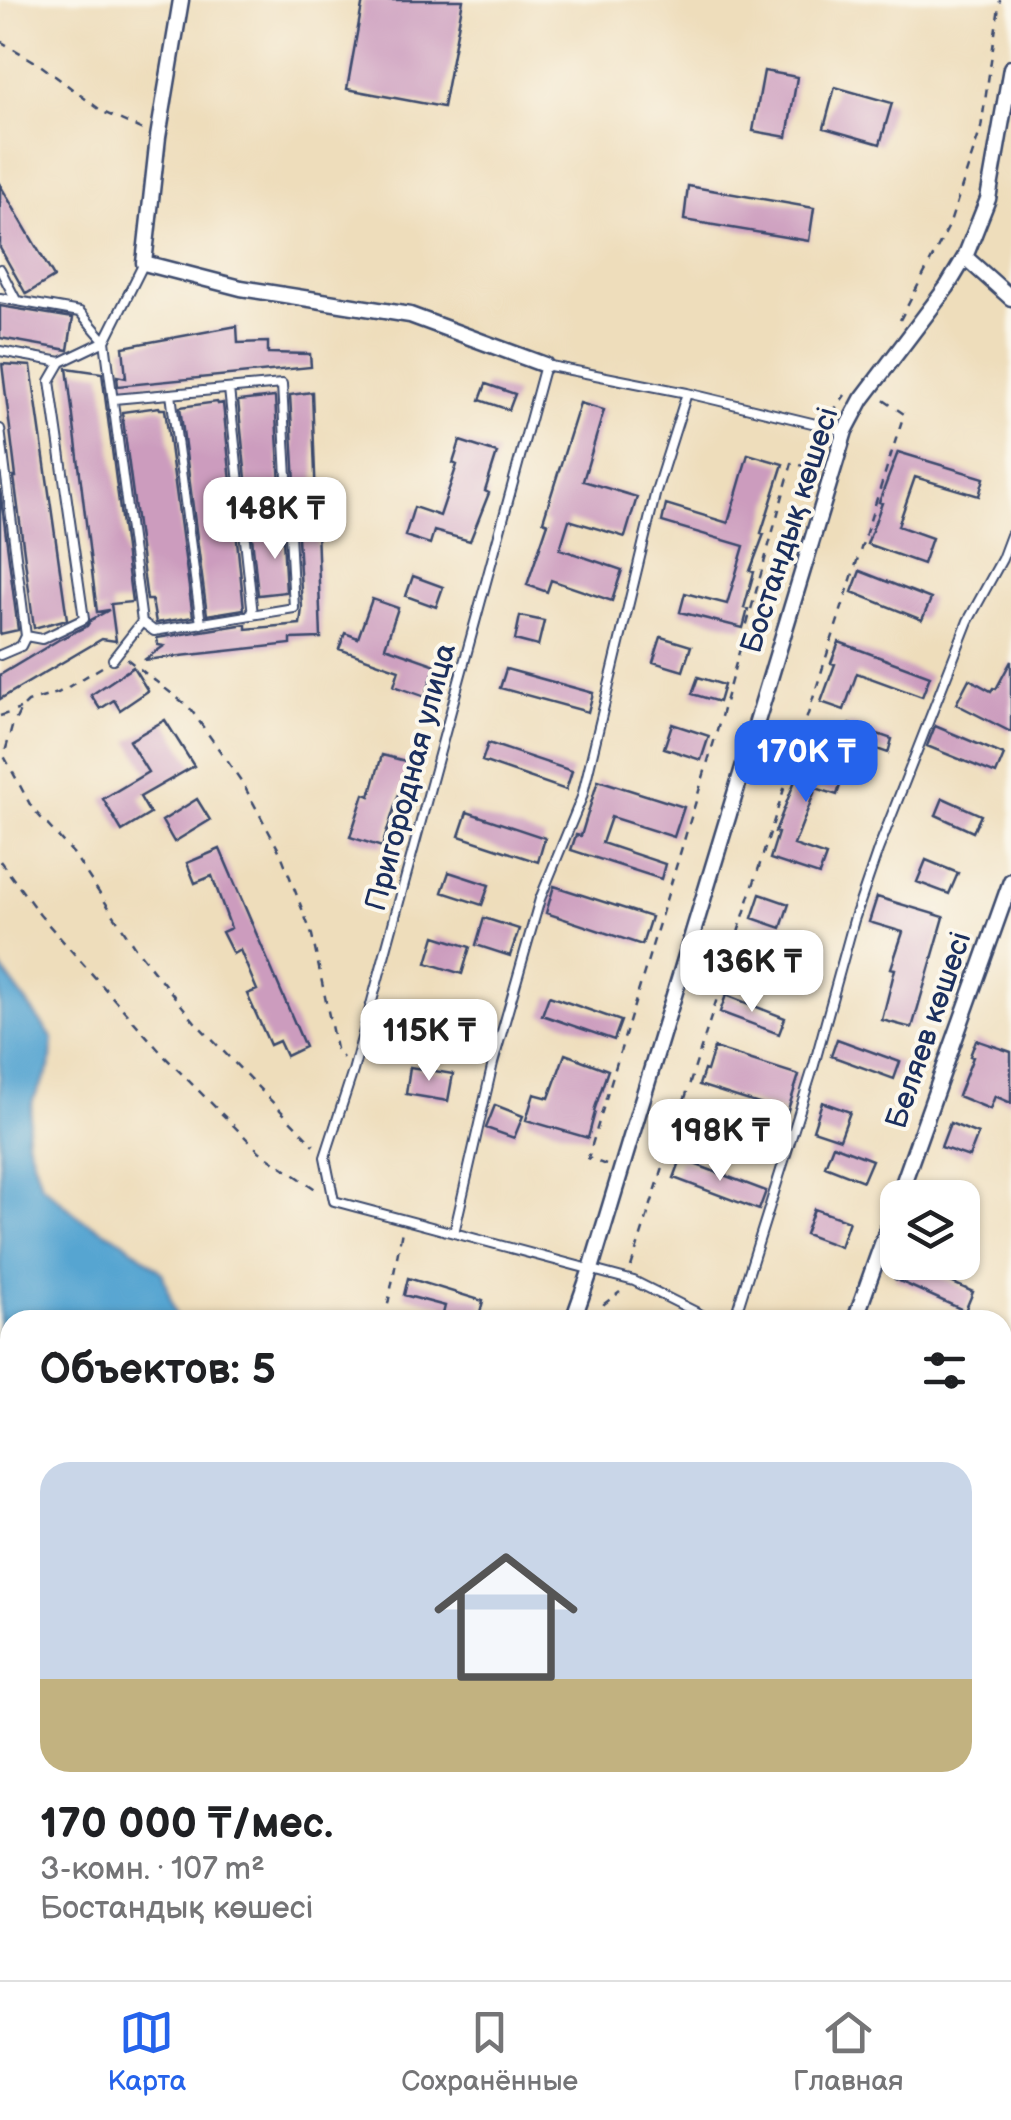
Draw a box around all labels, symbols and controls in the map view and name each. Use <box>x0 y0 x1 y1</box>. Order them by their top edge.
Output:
street label: Бостандық көшесі <box>733 403 847 658</box>
pin: 148K ₸ <box>194 477 356 562</box>
text: 148K ₸ <box>225 490 325 529</box>
street label: Пригородная улица <box>358 639 464 915</box>
pin: 170K ₸ <box>725 720 887 805</box>
text: 170K ₸ <box>757 733 855 772</box>
street label: Беляев көшесі <box>878 927 979 1133</box>
pin: 136K ₸ <box>671 930 833 1015</box>
text: 136K ₸ <box>702 943 802 982</box>
pin: 115K ₸ <box>348 999 510 1084</box>
text: 115K ₸ <box>382 1012 476 1051</box>
pin: 198K ₸ <box>639 1099 801 1184</box>
text: 198K ₸ <box>670 1112 770 1151</box>
map controls <box>880 1180 980 1280</box>
button: layers <box>880 1180 980 1280</box>
icon: filters <box>917 1343 972 1398</box>
text: Объектов: 5 <box>40 1345 276 1396</box>
icon: home <box>416 1527 596 1707</box>
text: 170 000 ₸/мес. <box>40 1799 333 1850</box>
text: 3-комн. · 107 m² <box>40 1850 265 1889</box>
text: Бостандық көшесі <box>40 1889 313 1928</box>
tab: Карта <box>107 2005 186 2098</box>
tab: Сохранённые <box>401 2005 578 2098</box>
tab: Главная <box>793 2005 904 2098</box>

